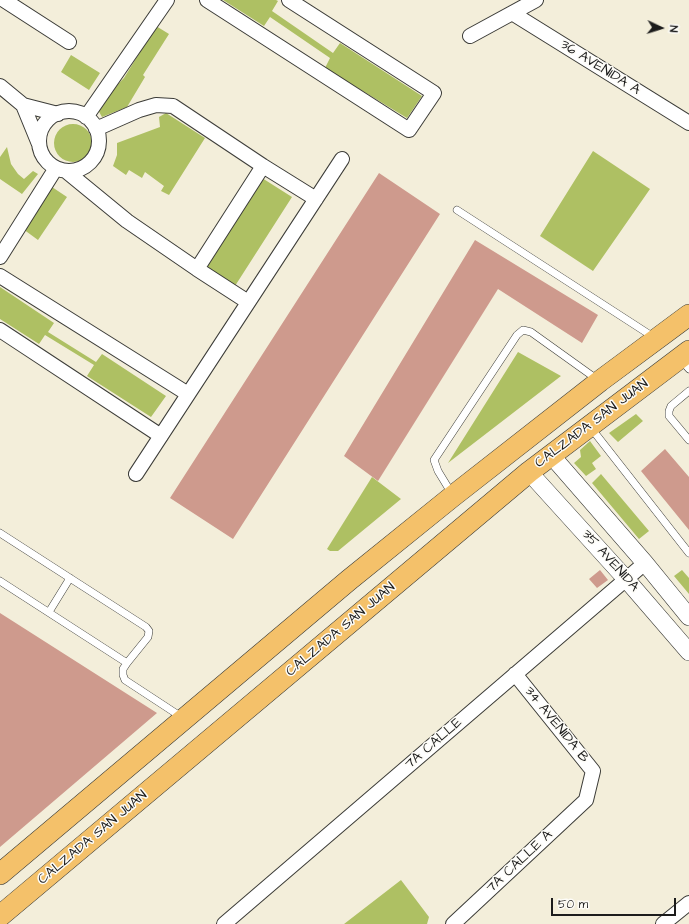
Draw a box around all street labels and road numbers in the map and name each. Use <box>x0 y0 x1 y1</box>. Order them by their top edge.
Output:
street label: 36 AVENIDA A <box>557 37 643 99</box>
street label: CALZADA SAN JUAN <box>532 376 652 472</box>
street label: 35 AVENIDA <box>578 527 642 595</box>
street label: CALZADA SAN JUAN <box>283 579 399 681</box>
street label: 34 AVENIDA B <box>520 684 592 766</box>
street label: 7A CALLE <box>402 715 466 773</box>
street label: CALZADA SAN JUAN <box>35 787 151 889</box>
street label: 7A CALLE A <box>483 827 557 897</box>

